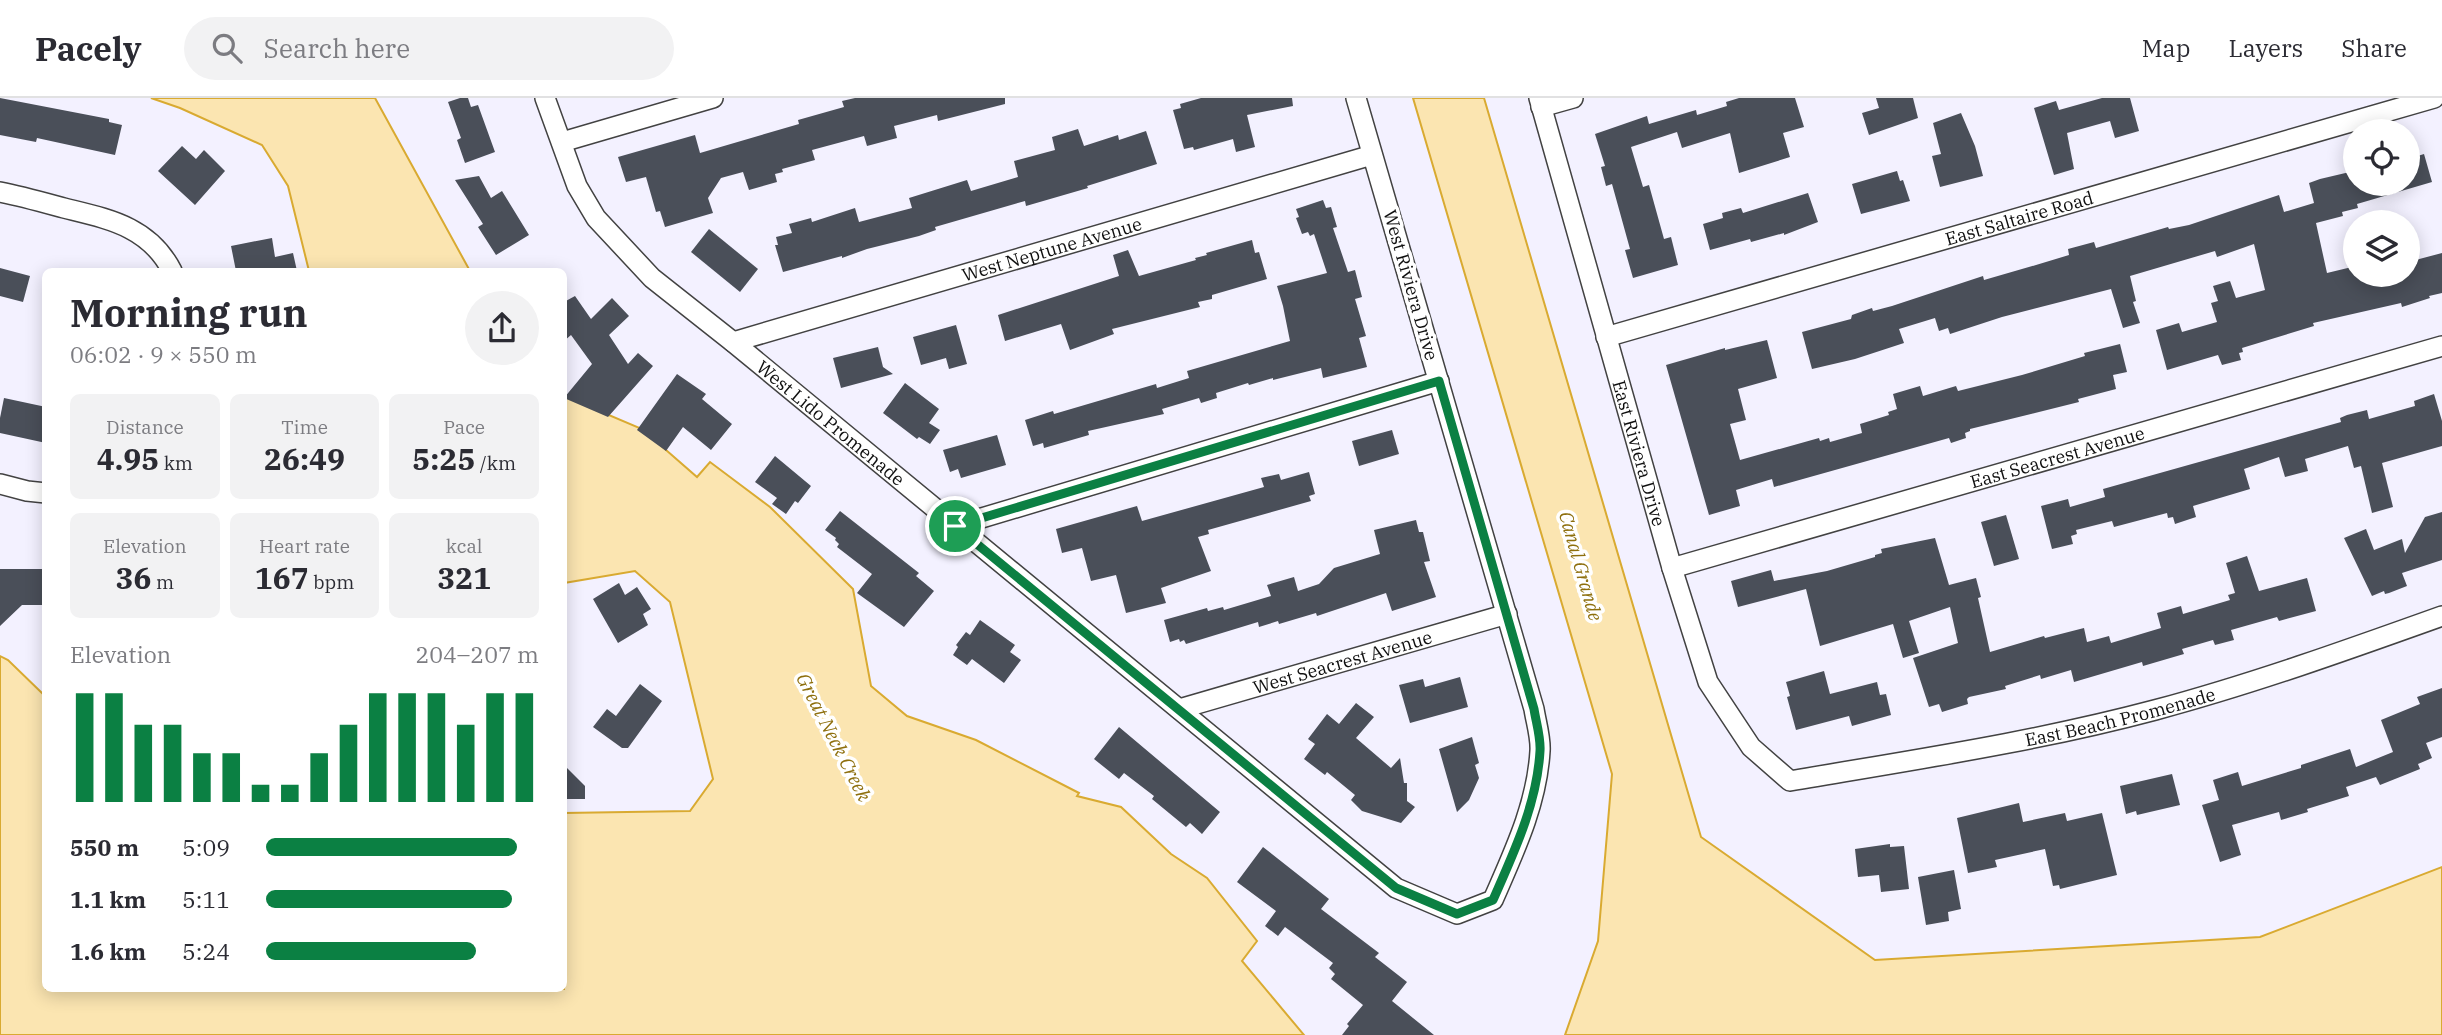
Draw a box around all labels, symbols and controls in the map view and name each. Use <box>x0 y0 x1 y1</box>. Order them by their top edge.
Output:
search box <box>184 17 674 80</box>
text: Pacely <box>35 27 142 70</box>
icon: search <box>208 29 246 67</box>
text: Search here <box>264 31 410 65</box>
text: Map <box>2142 32 2190 64</box>
text: Layers <box>2228 32 2303 64</box>
text: Share <box>2341 32 2407 64</box>
map controls <box>2343 119 2420 287</box>
button: locate <box>2343 119 2420 196</box>
street label: East Saltaire Road <box>1942 185 2096 250</box>
street label: West Riviera Drive <box>1379 207 1443 363</box>
button: layers <box>2343 210 2420 287</box>
street label: West Neptune Avenue <box>959 212 1144 286</box>
text: Morning run <box>70 288 308 337</box>
button: share <box>465 291 539 365</box>
text: 06:02 · 9 × 550 m <box>70 339 257 369</box>
street label: West Lido Promenade <box>752 355 910 490</box>
street label: East Riviera Drive <box>1608 377 1671 529</box>
text: Distance <box>106 415 184 439</box>
text: Time <box>281 415 328 439</box>
text: Pace <box>443 415 485 439</box>
street label: East Seacrest Avenue <box>1967 421 2147 493</box>
text: 4.95 <box>97 439 159 478</box>
text: 26:49 <box>264 439 345 478</box>
text: 5:25 <box>412 439 475 478</box>
text: km <box>159 451 193 475</box>
text: /km <box>475 451 516 475</box>
pin <box>925 496 985 556</box>
icon: arrive <box>936 507 974 545</box>
water label: Canal Grande <box>1554 509 1608 624</box>
text: Elevation <box>103 534 187 558</box>
text: Heart rate <box>259 534 350 558</box>
text: kcal <box>446 534 482 558</box>
text: 36 <box>116 558 152 597</box>
text: 167 <box>255 558 309 597</box>
text: 321 <box>437 558 491 597</box>
text: m <box>152 570 174 594</box>
text: bpm <box>309 570 354 594</box>
street label: West Seacrest Avenue <box>1250 625 1434 699</box>
text: Elevation <box>70 639 171 669</box>
text: 204–207 m <box>415 639 539 669</box>
water label: Great Neck Creek <box>791 669 877 806</box>
street label: East Beach Promenade <box>2023 682 2218 751</box>
text: 550 m <box>70 832 139 862</box>
text: 5:09 <box>182 832 230 862</box>
text: 1.1 km <box>70 884 146 914</box>
text: 5:11 <box>182 884 230 914</box>
text: 1.6 km <box>70 936 146 966</box>
text: 5:24 <box>182 936 230 966</box>

